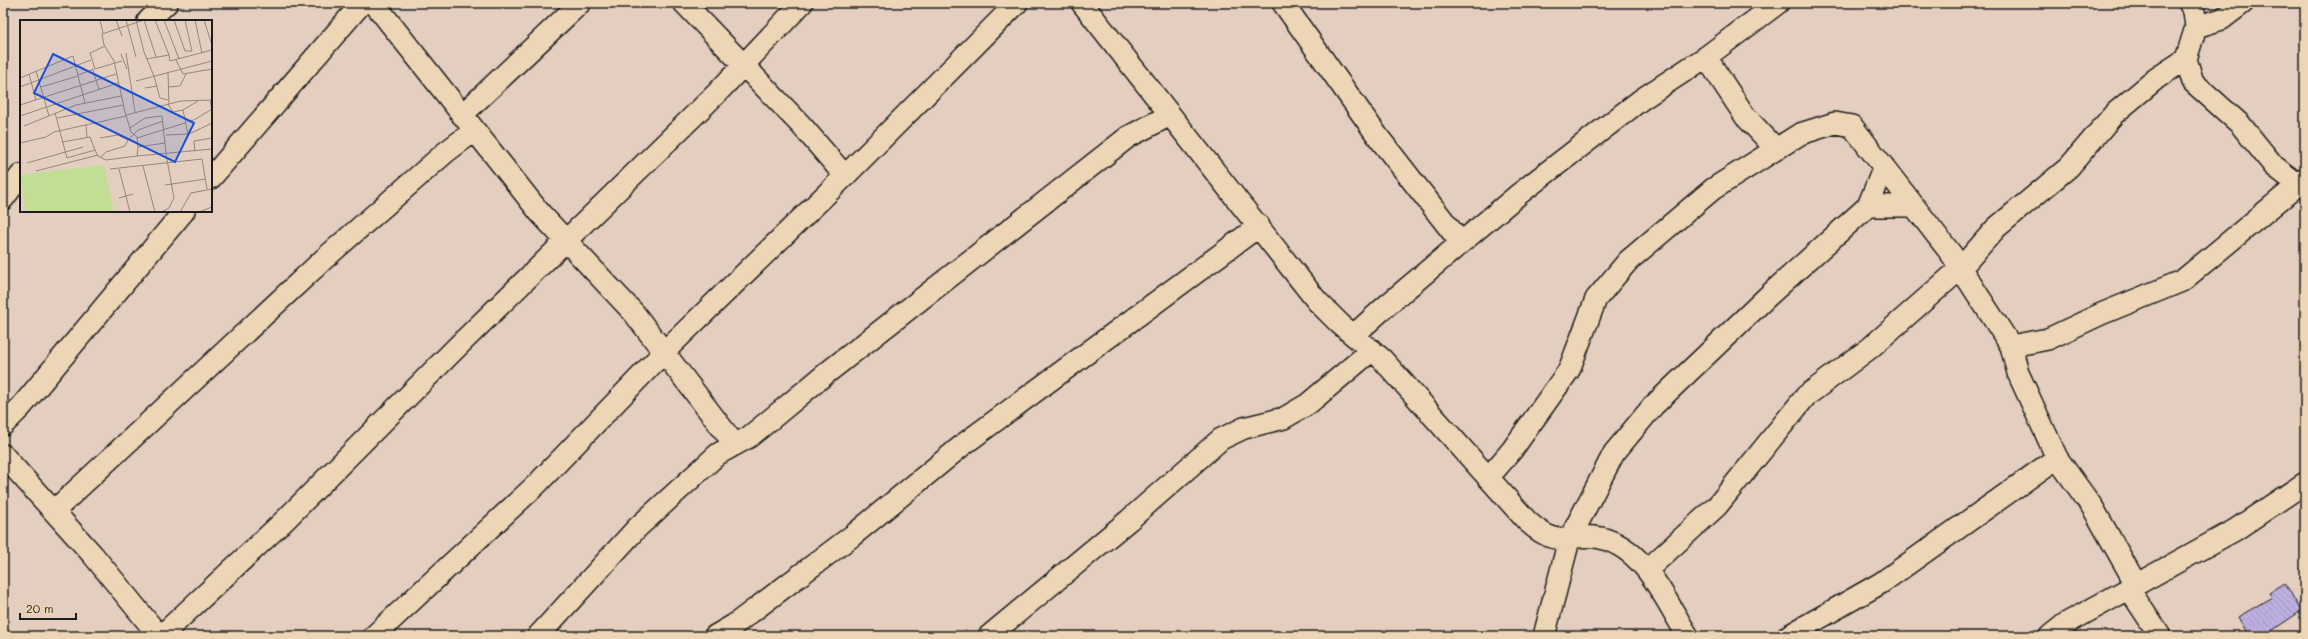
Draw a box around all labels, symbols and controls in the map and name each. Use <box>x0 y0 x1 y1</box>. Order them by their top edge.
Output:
inset map <box>20 20 212 212</box>
scale bar <box>20 595 76 621</box>
text: 20 m <box>26 600 54 616</box>

